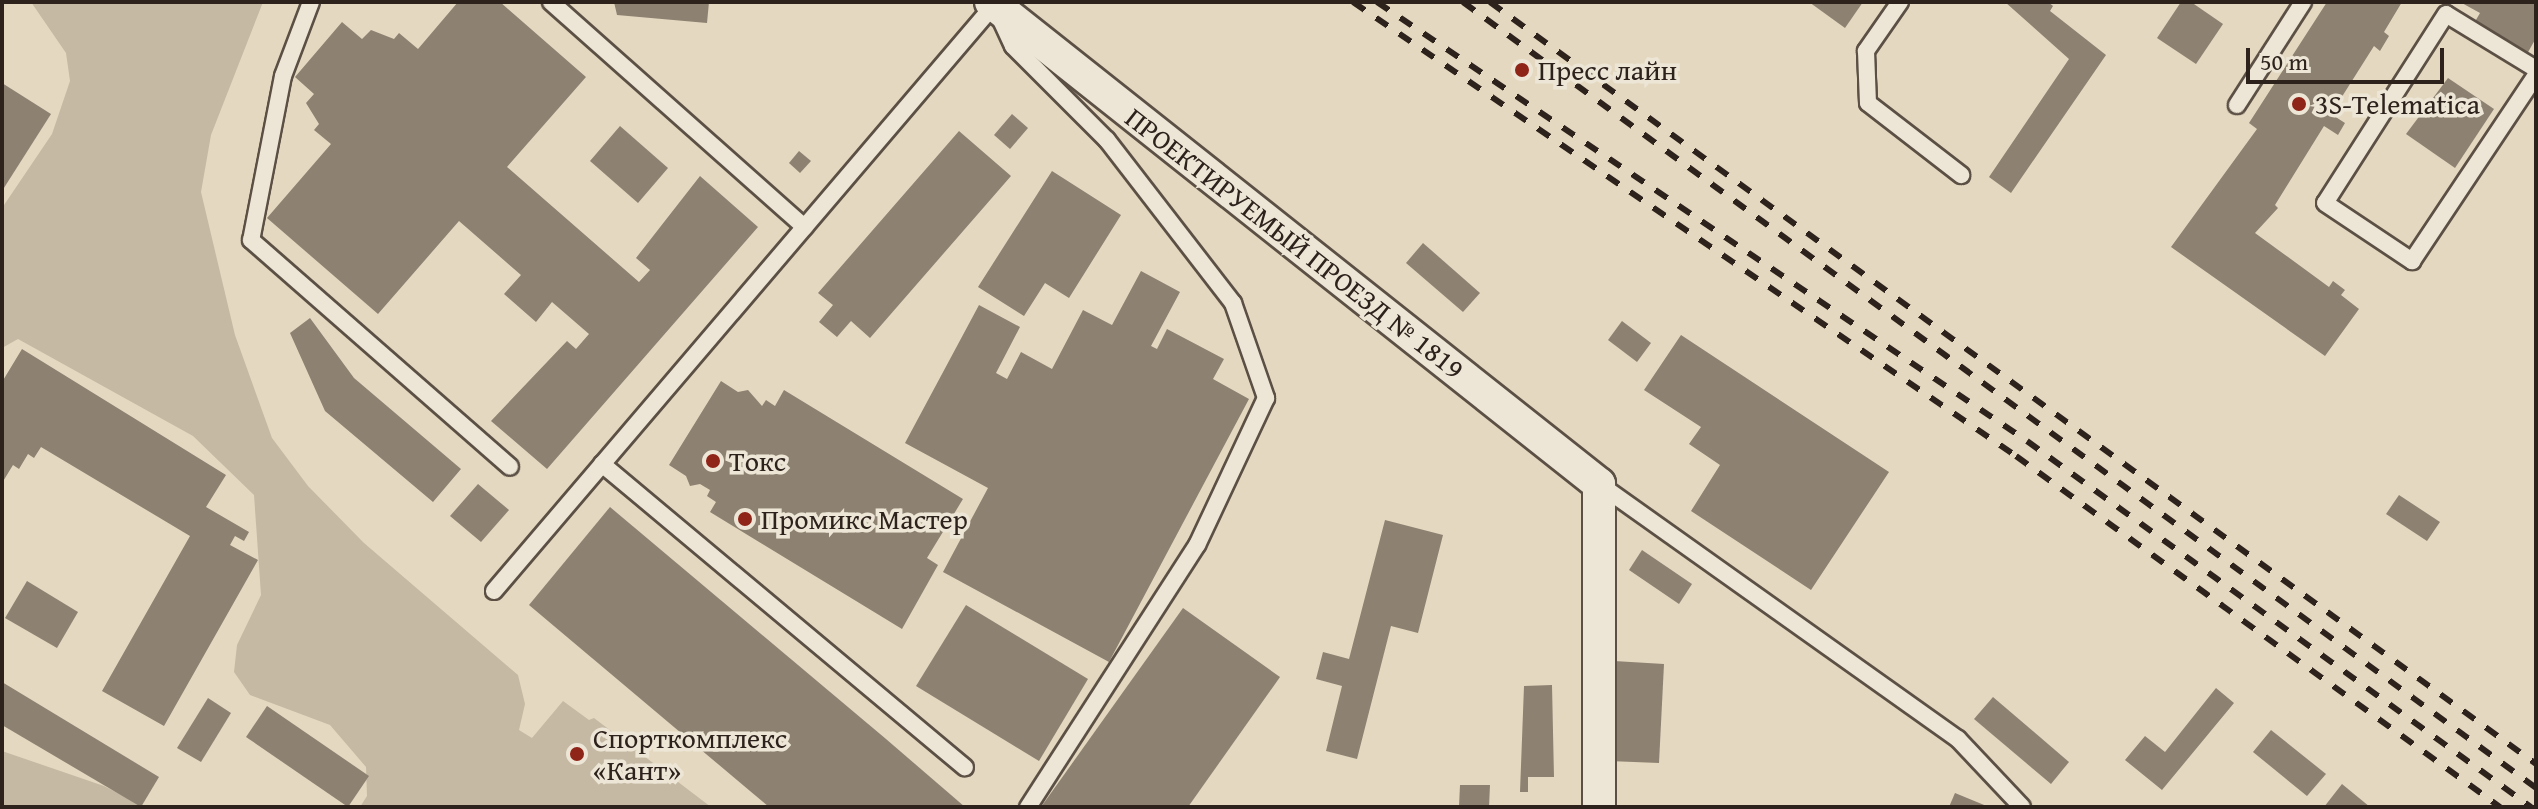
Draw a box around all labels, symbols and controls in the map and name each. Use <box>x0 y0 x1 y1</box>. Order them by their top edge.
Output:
scale bar <box>2250 32 2448 82</box>
text: 50 m <box>2260 44 2308 79</box>
place label: Пресс лайн <box>1538 53 1677 87</box>
marker: Пресс лайн <box>1513 61 1531 79</box>
place label: 3S-Telematica <box>2315 87 2480 121</box>
marker: 3S-Telematica <box>2290 95 2308 113</box>
street label: ПРОЕКТИРУЕМЫЙ ПРОЕЗД № 1819 <box>1119 100 1471 386</box>
place label: Токс <box>729 444 786 478</box>
marker: Токс <box>704 452 722 470</box>
place label: Промикс Мастер <box>761 502 968 536</box>
marker: Промикс Мастер <box>736 510 754 528</box>
place label: Спорткомплекс «Кант» <box>593 721 787 787</box>
marker: Спорткомплекс «Кант» <box>568 745 586 763</box>

